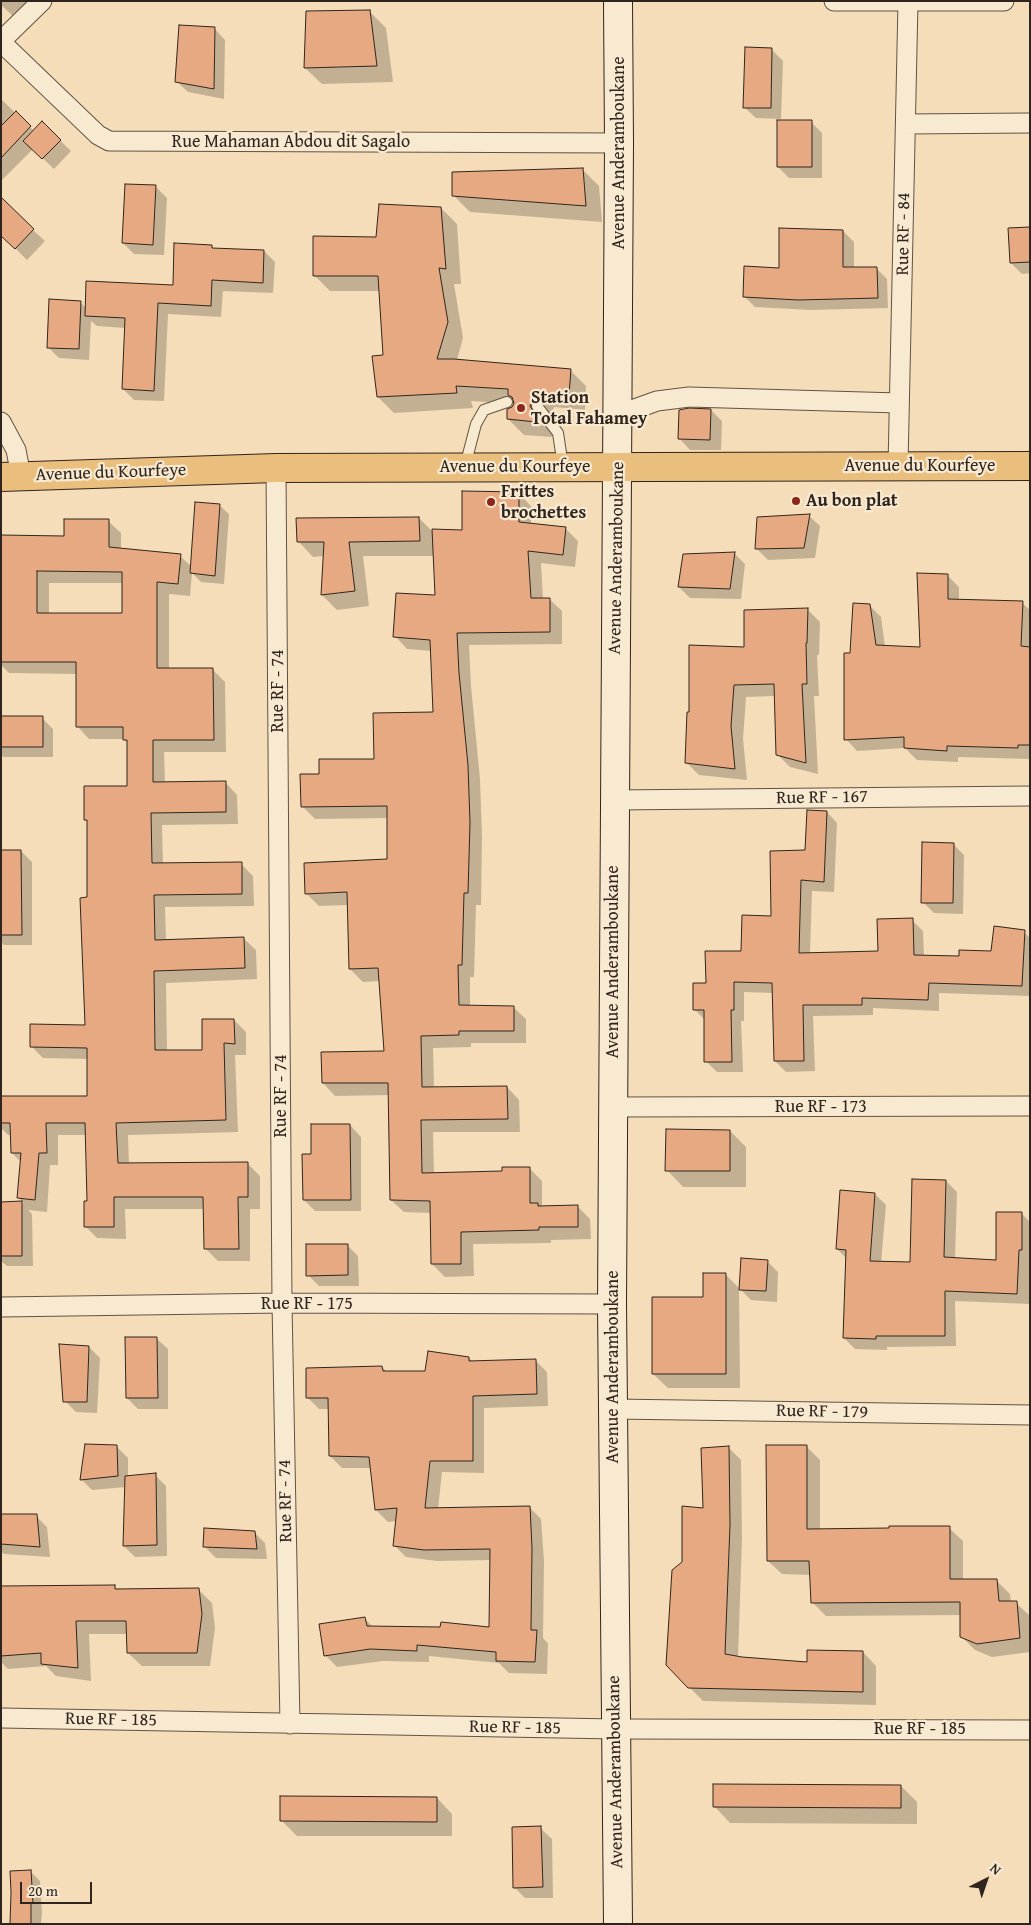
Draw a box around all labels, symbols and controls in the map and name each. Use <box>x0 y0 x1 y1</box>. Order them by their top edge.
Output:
street label: Avenue Anderamboukane <box>608 56 630 250</box>
street label: Rue Mahaman Abdou dit Sagalo <box>172 131 410 153</box>
street label: Rue RF - 84 <box>892 192 916 276</box>
place label: Station Total Fahamey <box>531 387 647 429</box>
marker: Station Total Fahamey <box>515 402 527 414</box>
street label: Avenue du Kourfeye <box>845 455 995 477</box>
street label: Avenue du Kourfeye <box>440 456 590 478</box>
street label: Avenue du Kourfeye <box>35 460 187 486</box>
street label: Avenue Anderamboukane <box>605 461 629 655</box>
place label: Frittes brochettes <box>501 481 586 524</box>
place label: Au bon plat <box>806 490 898 512</box>
marker: Au bon plat <box>790 495 802 507</box>
marker: Frittes brochettes <box>485 496 497 508</box>
street label: Rue RF - 74 <box>267 649 289 733</box>
street label: Rue RF - 167 <box>776 786 868 810</box>
street label: Avenue Anderamboukane <box>602 865 624 1059</box>
street label: Rue RF - 74 <box>270 1054 292 1138</box>
street label: Rue RF - 173 <box>775 1096 867 1118</box>
street label: Avenue Anderamboukane <box>602 1270 624 1464</box>
street label: Rue RF - 175 <box>261 1293 353 1315</box>
street label: Rue RF - 179 <box>776 1400 868 1424</box>
street label: Rue RF - 74 <box>274 1459 298 1543</box>
street label: Avenue Anderamboukane <box>604 1675 628 1869</box>
street label: Rue RF - 185 <box>65 1708 157 1732</box>
street label: Rue RF - 185 <box>469 1716 561 1740</box>
street label: Rue RF - 185 <box>874 1718 966 1740</box>
north arrow <box>961 1855 1011 1905</box>
text: N <box>986 1858 1006 1879</box>
scale bar <box>22 1872 95 1904</box>
text: 20 m <box>28 1880 58 1901</box>

